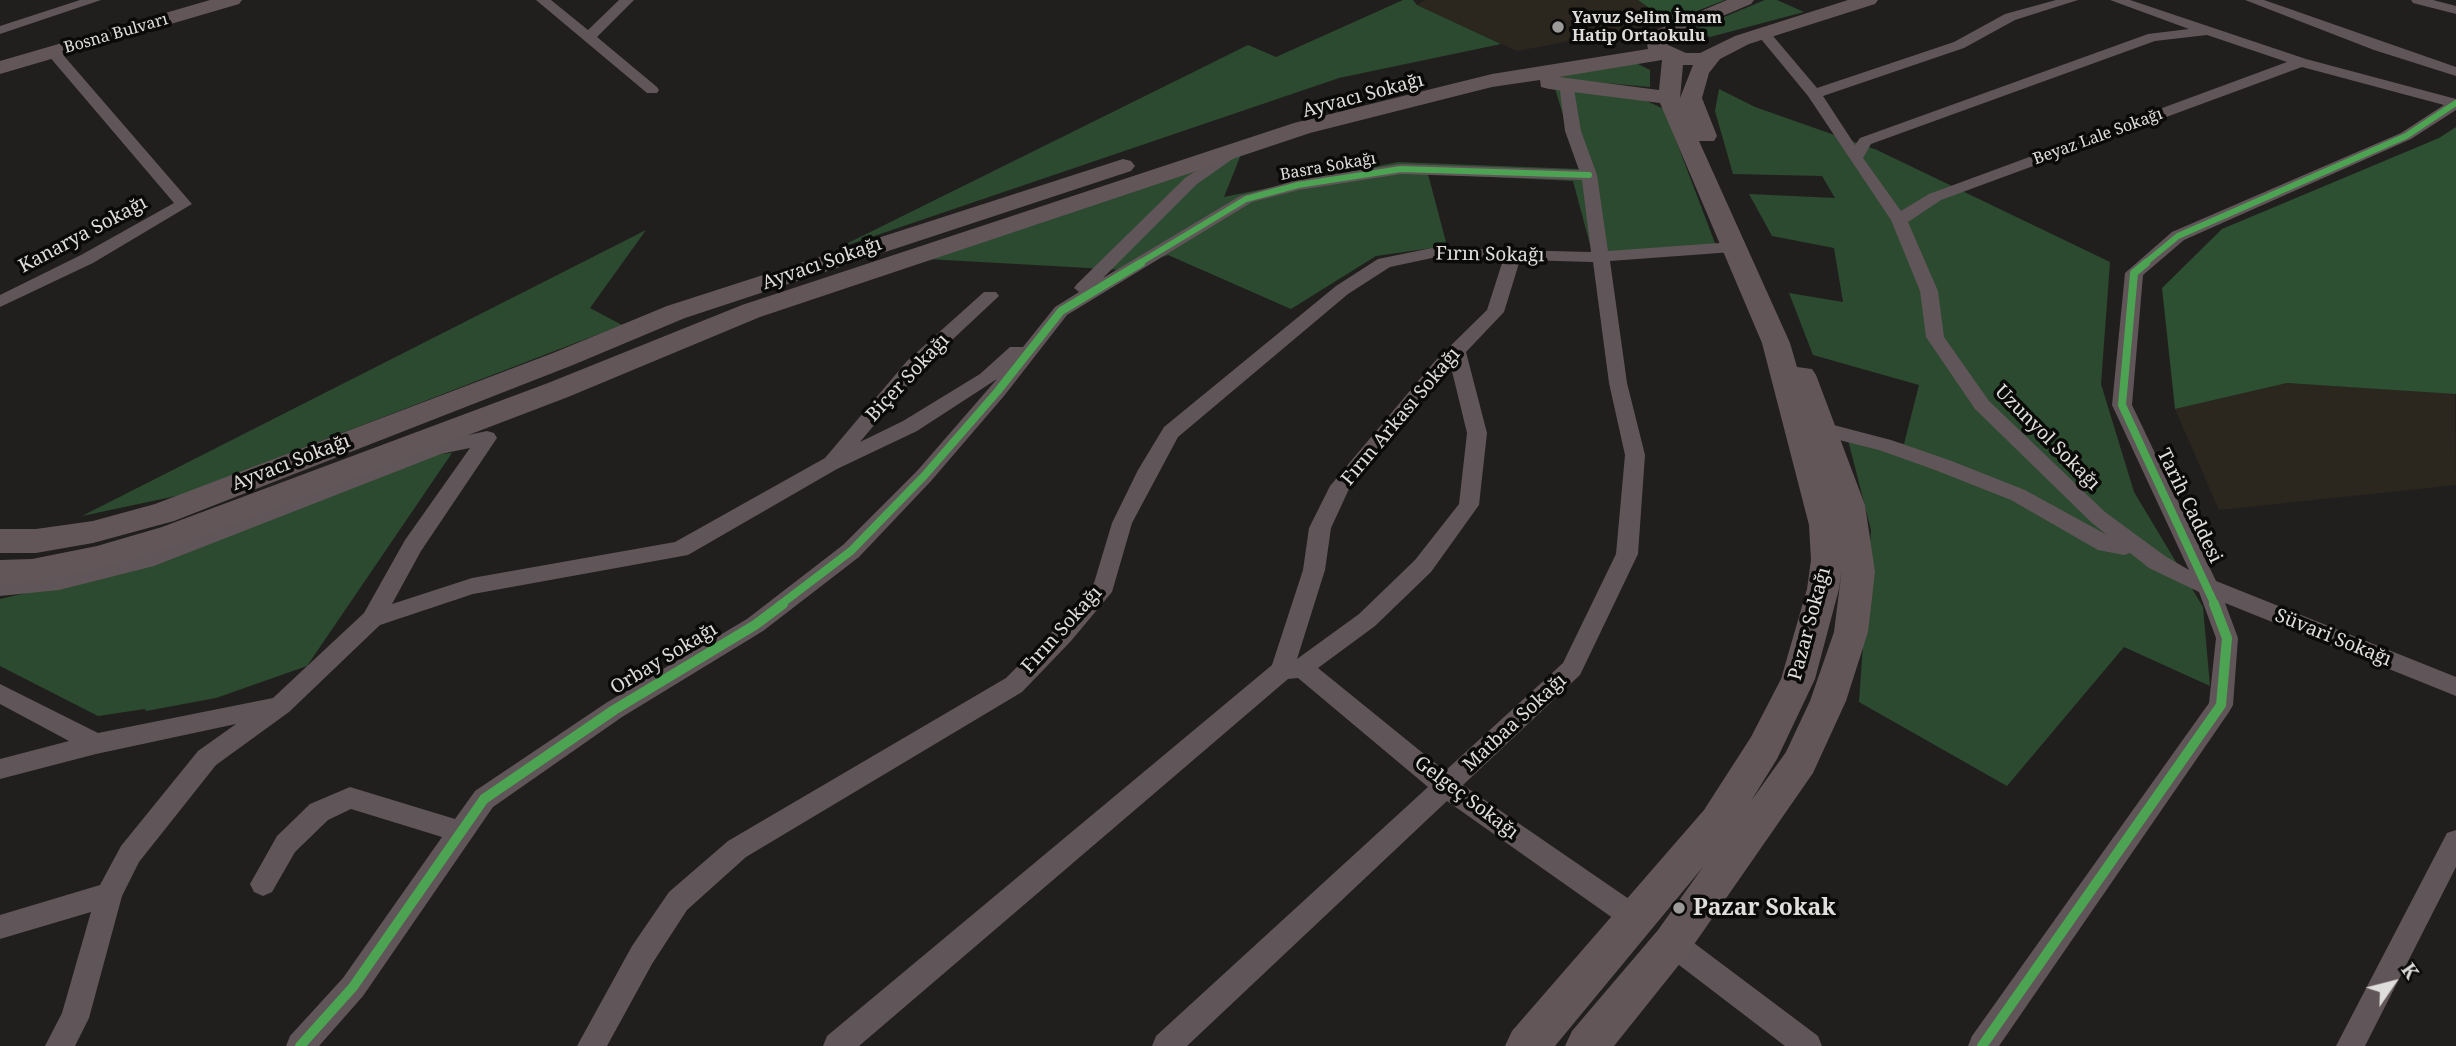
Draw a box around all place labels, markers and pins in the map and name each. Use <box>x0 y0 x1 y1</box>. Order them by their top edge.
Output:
place label: Yavuz Selim İmam Hatip Ortaokulu <box>1572 8 1722 46</box>
marker: Yavuz Selim İmam Hatip Ortaokulu <box>1550 19 1566 35</box>
place label: Pazar Sokak <box>1693 894 1836 922</box>
marker: Pazar Sokak <box>1671 900 1687 916</box>

